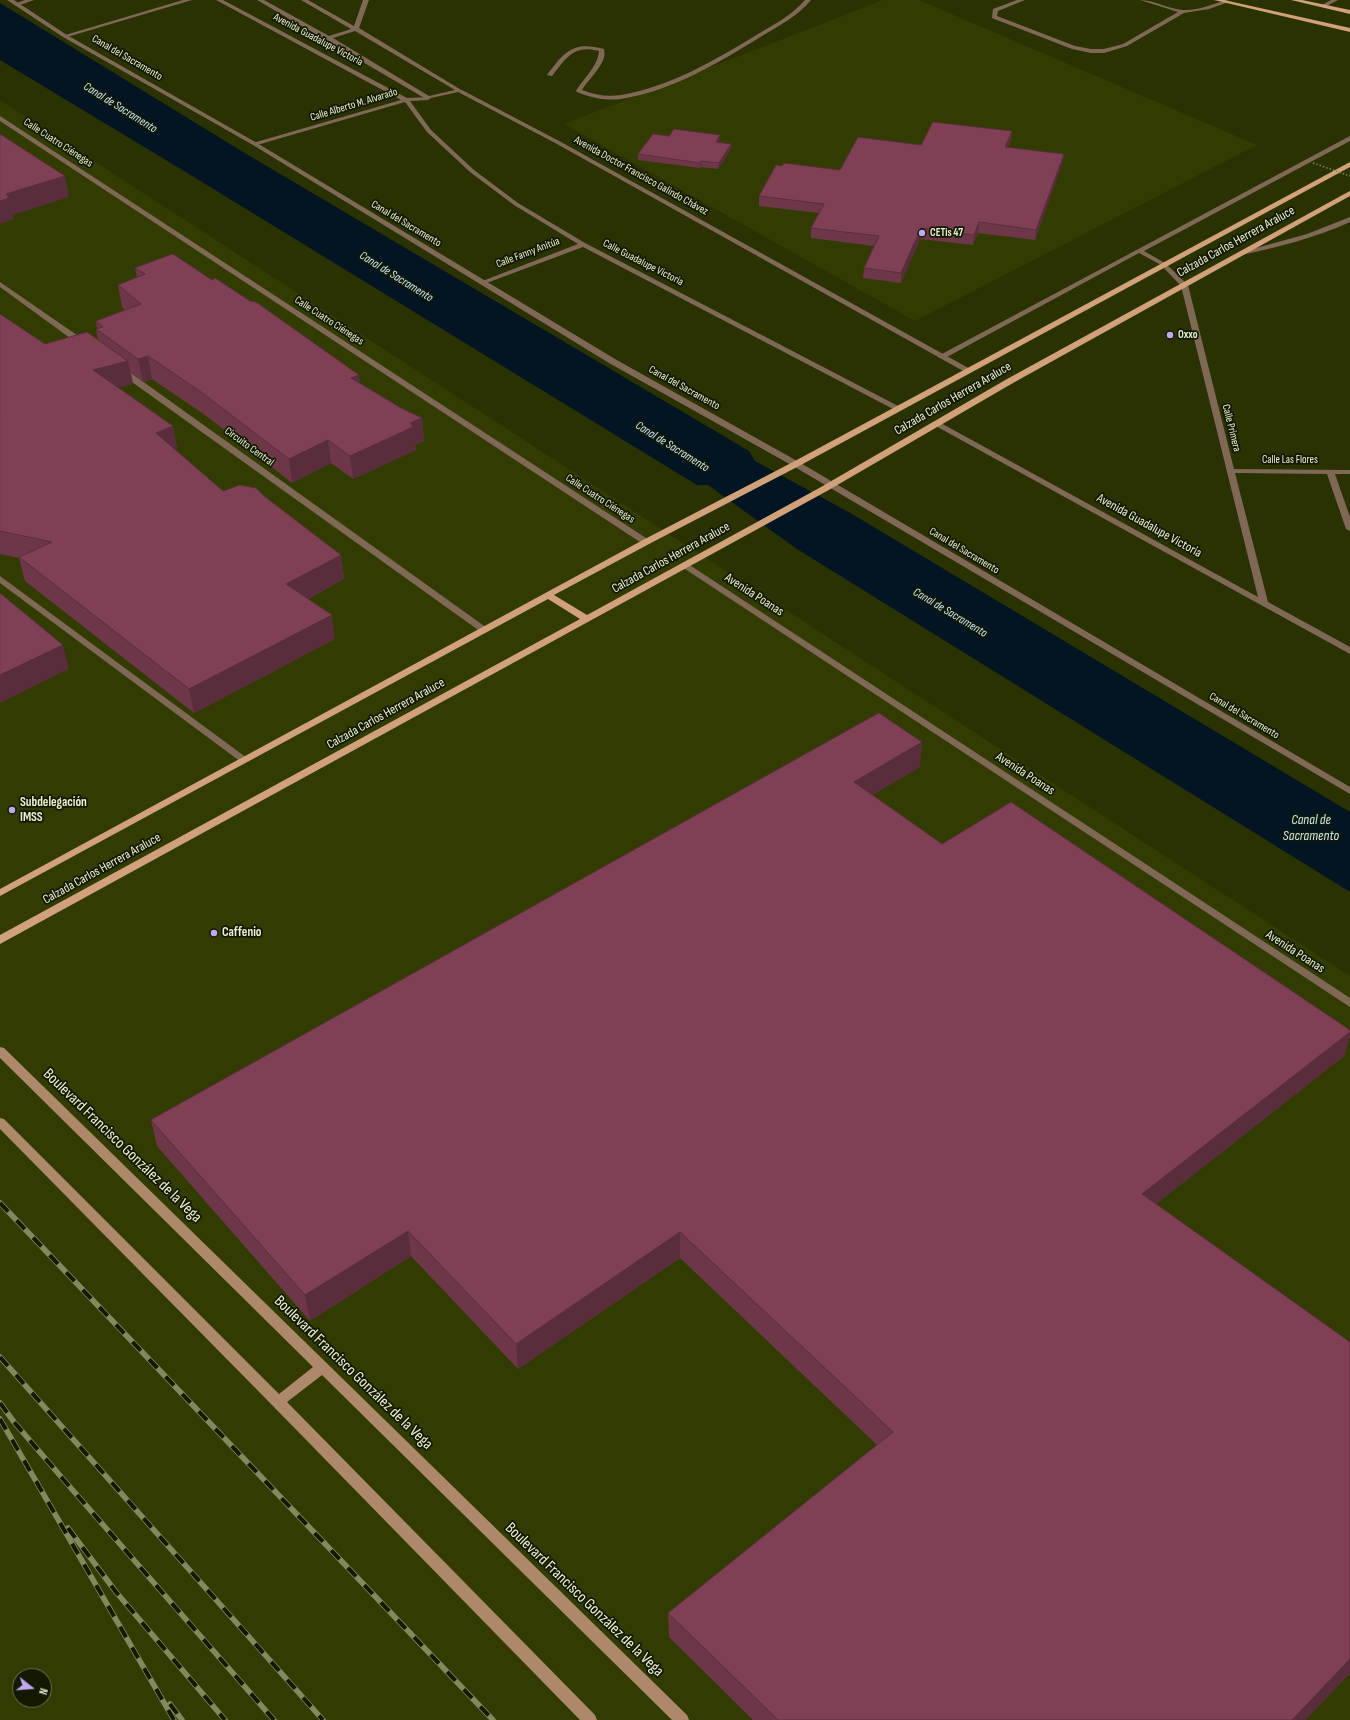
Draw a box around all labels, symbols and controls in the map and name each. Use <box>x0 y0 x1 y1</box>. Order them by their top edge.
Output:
street label: Avenida Guadalupe Victoria <box>271 11 365 69</box>
street label: Canal del Sacramento <box>89 32 165 84</box>
water label: Canal de Sacramento <box>80 80 160 136</box>
street label: Calle Alberto M. Alvarado <box>309 85 399 125</box>
street label: Calle Cuatro Ciénegas <box>21 116 95 170</box>
street label: Avenida Doctor Francisco Galindo Chávez <box>572 134 710 218</box>
street label: Canal del Sacramento <box>369 198 443 250</box>
street label: Calzada Carlos Herrera Araluce <box>1174 203 1298 281</box>
place label: CETis 47 <box>930 226 963 240</box>
marker: CETis 47 <box>917 228 927 238</box>
street label: Calle Fanny Anitúa <box>494 235 562 271</box>
street label: Calle Guadalupe Victoria <box>600 237 686 289</box>
water label: Canal de Sacramento <box>356 249 436 305</box>
street label: Calle Cuatro Ciénegas <box>292 294 366 348</box>
place label: Oxxo <box>1178 328 1198 342</box>
marker: Oxxo <box>1165 330 1175 340</box>
street label: Calzada Carlos Herrera Araluce <box>892 359 1014 439</box>
street label: Canal del Sacramento <box>646 363 722 413</box>
street label: Calle Primera <box>1219 403 1243 453</box>
water label: Canal de Sacramento <box>632 419 712 475</box>
street label: Circuito Central <box>222 425 276 469</box>
street label: Calle Las Flores <box>1262 453 1318 467</box>
street label: Calle Cuatro Ciénegas <box>563 472 637 526</box>
street label: Avenida Guadalupe Victoria <box>1094 491 1204 561</box>
street label: Calzada Carlos Herrera Araluce <box>609 519 733 597</box>
street label: Canal del Sacramento <box>927 525 1001 577</box>
street label: Avenida Poanas <box>722 570 786 620</box>
water label: Canal de Sacramento <box>910 585 990 641</box>
street label: Calzada Carlos Herrera Araluce <box>324 675 448 753</box>
street label: Canal del Sacramento <box>1207 690 1281 742</box>
street label: Avenida Poanas <box>993 749 1057 799</box>
place label: Subdelegación IMSS <box>20 795 87 826</box>
marker: Subdelegación IMSS <box>7 805 17 815</box>
water label: Canal de Sacramento <box>1283 812 1339 844</box>
street label: Calzada Carlos Herrera Araluce <box>40 830 164 908</box>
place label: Caffenio <box>222 925 261 941</box>
street label: Avenida Poanas <box>1263 927 1327 977</box>
marker: Caffenio <box>209 928 219 938</box>
street label: Boulevard Francisco González de la Vega <box>39 1065 205 1227</box>
street label: Boulevard Francisco González de la Vega <box>270 1292 436 1454</box>
street label: Boulevard Francisco González de la Vega <box>501 1519 667 1681</box>
north arrow <box>12 1668 52 1708</box>
text: N <box>36 1687 50 1696</box>

